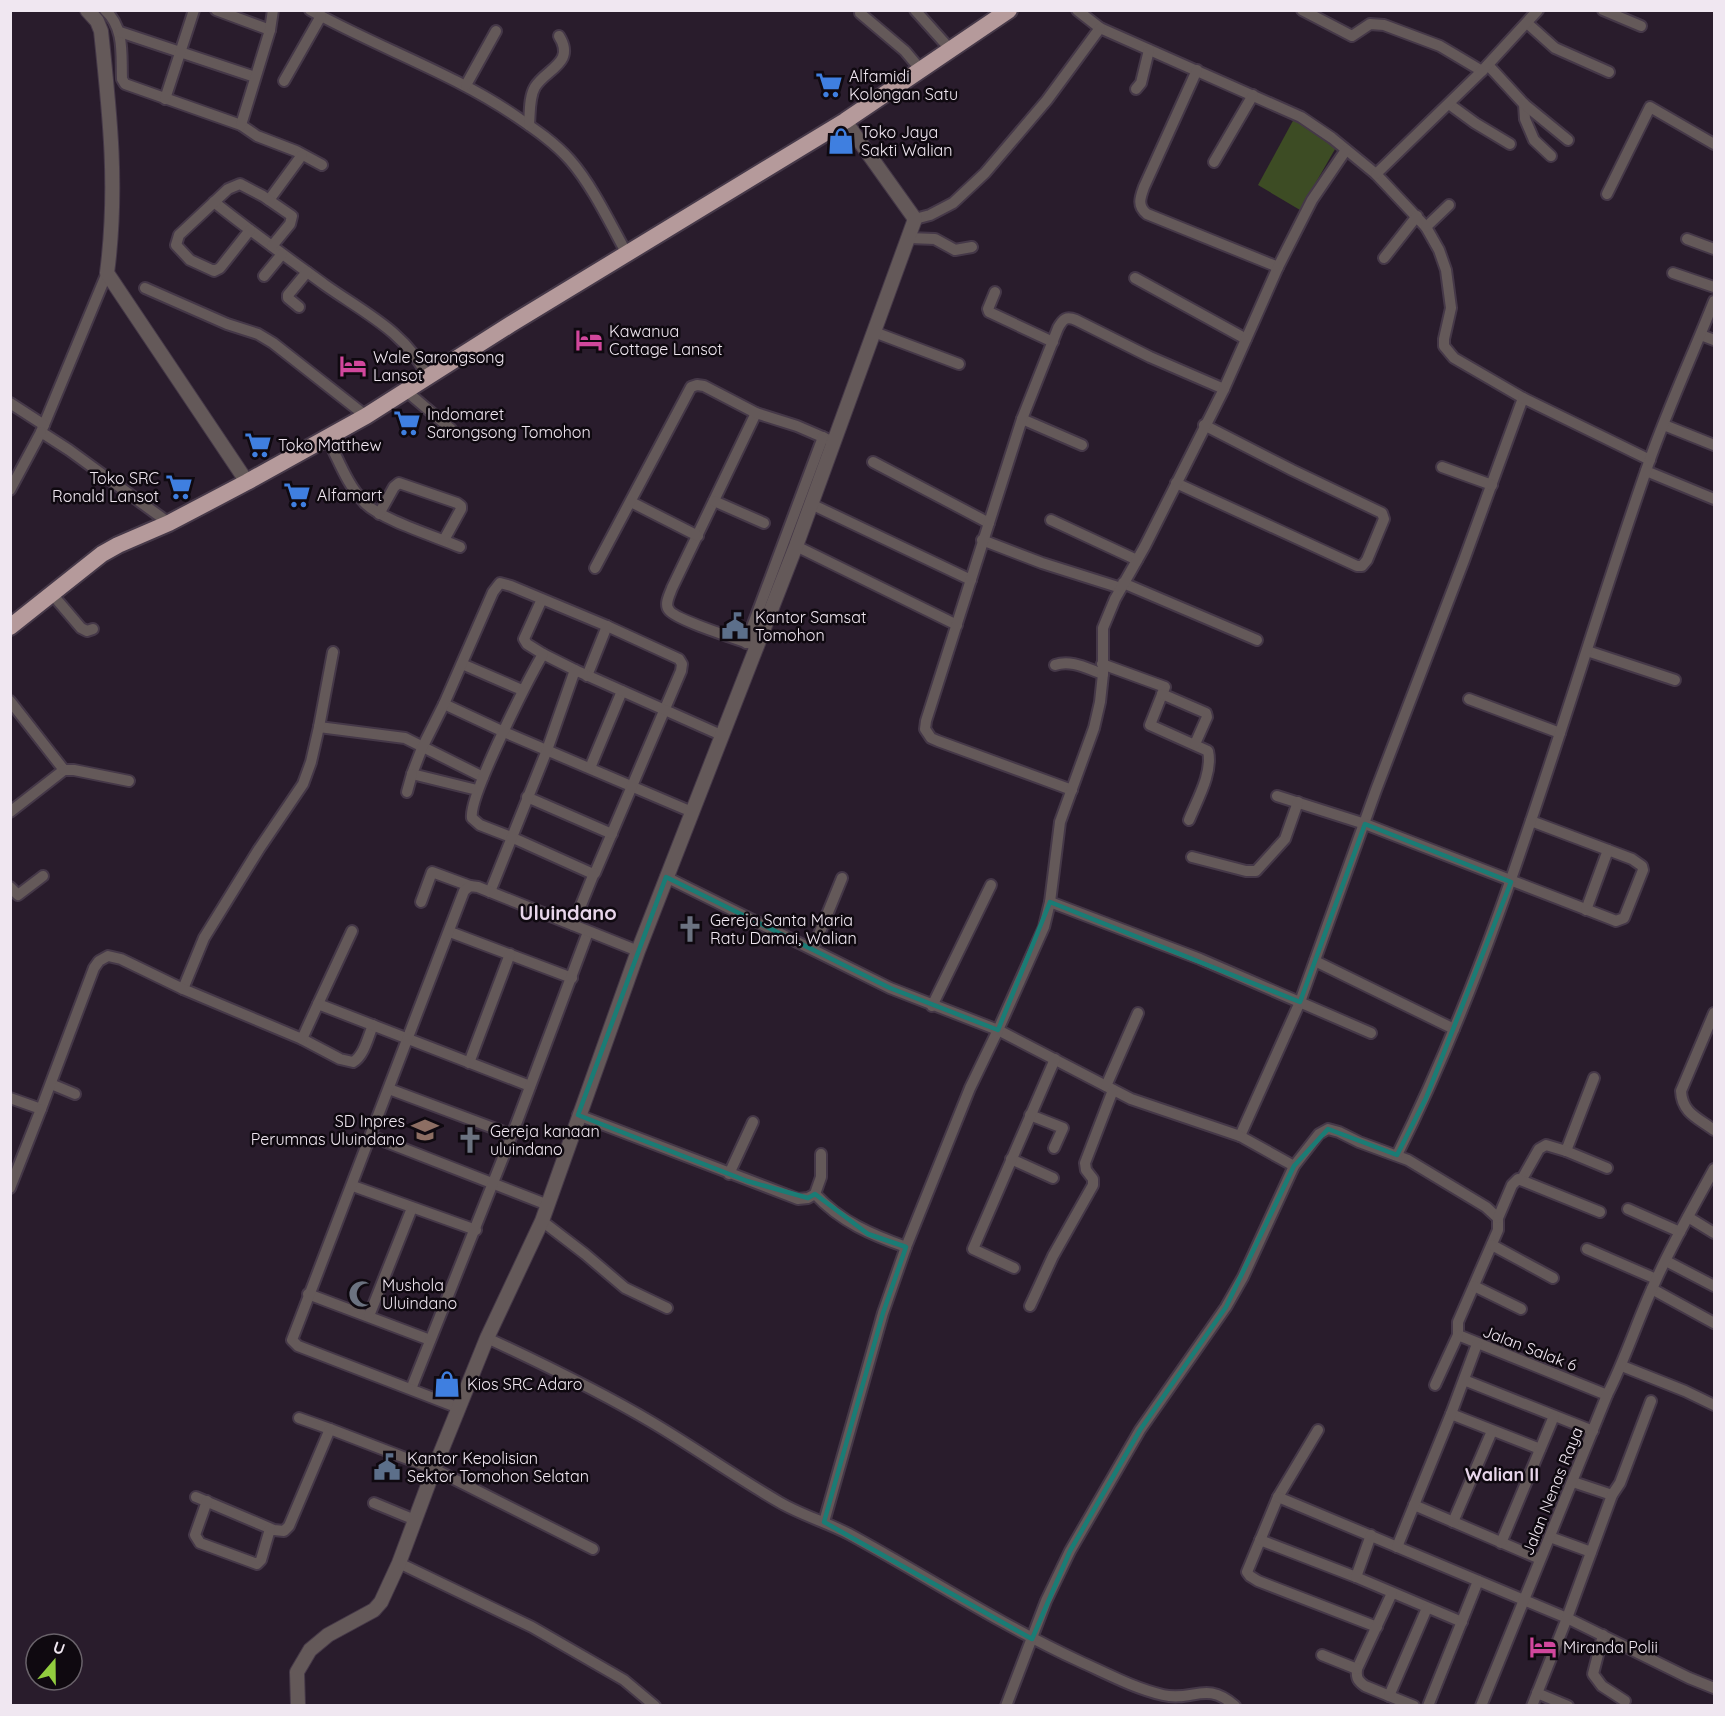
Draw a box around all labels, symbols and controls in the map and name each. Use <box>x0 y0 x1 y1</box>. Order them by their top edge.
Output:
place label: Alfamidi Kolongan Satu <box>849 66 958 104</box>
supermarket icon: Alfamidi Kolongan Satu <box>814 70 844 100</box>
place label: Toko Jaya Sakti Walian <box>861 122 953 160</box>
shop icon: Toko Jaya Sakti Walian <box>826 126 856 156</box>
place label: Kawanua Cottage Lansot <box>609 321 723 359</box>
hotel icon: Kawanua Cottage Lansot <box>574 325 604 355</box>
place label: Wale Sarongsong Lansot <box>373 347 505 385</box>
hotel icon: Wale Sarongsong Lansot <box>338 351 368 381</box>
place label: Indomaret Sarongsong Tomohon <box>427 404 591 442</box>
supermarket icon: Indomaret Sarongsong Tomohon <box>392 408 422 438</box>
supermarket icon: Toko Matthew <box>243 430 273 460</box>
place label: Toko Matthew <box>278 435 382 455</box>
place label: Toko SRC Ronald Lansot <box>52 468 159 506</box>
supermarket icon: Toko SRC Ronald Lansot <box>164 472 194 502</box>
supermarket icon: Alfamart <box>282 480 312 510</box>
place label: Alfamart <box>317 485 382 505</box>
place label: Kantor Samsat Tomohon <box>755 607 866 645</box>
public building icon: Kantor Samsat Tomohon <box>720 611 750 641</box>
district label: Uluindano <box>519 900 617 925</box>
place label: Gereja Santa Maria Ratu Damai, Walian <box>710 910 857 948</box>
church icon: Gereja Santa Maria Ratu Damai, Walian <box>675 914 705 944</box>
place label: SD Inpres Perumnas Uluindano <box>251 1111 405 1149</box>
school or university icon: SD Inpres Perumnas Uluindano <box>410 1115 440 1145</box>
place label: Gereja kanaan uluindano <box>490 1121 600 1159</box>
church icon: Gereja kanaan uluindano <box>455 1125 485 1155</box>
place label: Mushola Uluindano <box>382 1275 457 1313</box>
mosque icon: Mushola Uluindano <box>347 1279 377 1309</box>
street label: Jalan Salak 6 <box>1480 1321 1580 1375</box>
shop icon: Kios SRC Adaro <box>432 1369 462 1399</box>
place label: Kios SRC Adaro <box>467 1374 582 1394</box>
street label: Jalan Nenas Raya <box>1517 1424 1587 1558</box>
place label: Kantor Kepolisian Sektor Tomohon Selatan <box>407 1448 589 1486</box>
public building icon: Kantor Kepolisian Sektor Tomohon Selatan <box>372 1452 402 1482</box>
district label: Walian II <box>1465 1463 1539 1486</box>
north arrow <box>24 1632 84 1692</box>
hotel icon: Miranda Polii <box>1528 1632 1558 1662</box>
text: U <box>50 1637 68 1659</box>
place label: Miranda Polii <box>1563 1637 1658 1657</box>

